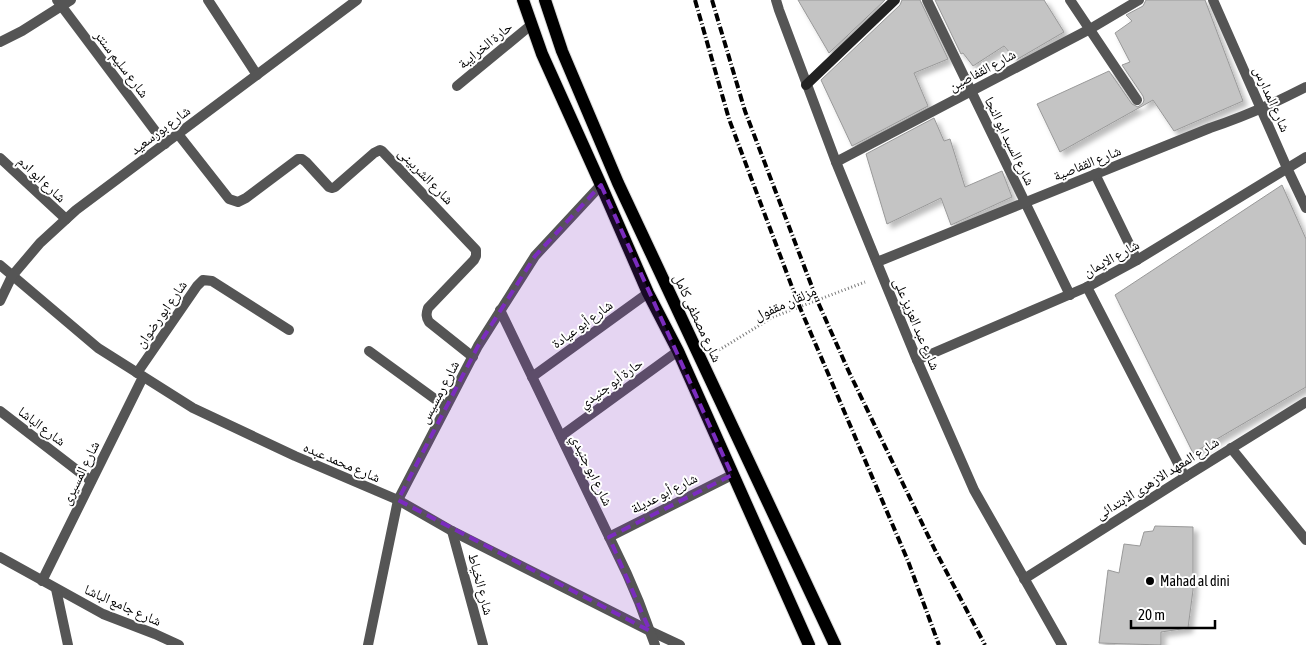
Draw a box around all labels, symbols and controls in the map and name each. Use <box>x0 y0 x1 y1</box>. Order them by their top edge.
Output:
street label: حارة الخرايبة <box>455 18 516 73</box>
street label: شارع سليم سنتر <box>89 27 152 102</box>
street label: شارع القفاصين <box>946 46 1019 96</box>
street label: شارع المدارس <box>1249 64 1294 135</box>
street label: شارع السيد ابو النجا <box>980 94 1038 189</box>
street label: شارع بورسعيد <box>127 102 194 159</box>
street label: شارع القفاصية <box>1051 142 1124 186</box>
street label: شارع الشربينى <box>394 144 457 209</box>
street label: شارع ابو ادم <box>13 153 69 207</box>
street label: شارع الايمان <box>1080 236 1143 282</box>
street label: شارع مصطفى كامل <box>669 271 725 366</box>
street label: شارع عبد العزيز على <box>889 276 944 373</box>
street label: شارع ابو رضوان <box>132 277 192 352</box>
street label: مزلقان مقفول <box>752 282 819 325</box>
street label: شارع أبو عيادة <box>548 297 617 353</box>
street label: حارة أبو جنيدي <box>576 355 648 414</box>
street label: شارع رمسيس <box>416 358 464 427</box>
street label: شارع الباشا <box>14 403 69 451</box>
street label: شارع ابو جنيدي <box>565 432 616 510</box>
street label: شارع المعهد الازهرى الابتدائى <box>1092 433 1223 524</box>
street label: شارع المسيرى <box>58 438 104 509</box>
street label: شارع محمد عبده <box>300 439 383 487</box>
street label: شارع أبو عديلة <box>628 469 701 518</box>
street label: شارع الخياط <box>463 551 497 617</box>
place label: Mahad al dini <box>1160 573 1230 589</box>
marker: Mahad al dini <box>1144 575 1156 587</box>
street label: شارع جامع الباشا <box>81 581 164 631</box>
scale bar <box>1131 598 1215 630</box>
text: 20 m <box>1138 606 1165 623</box>

